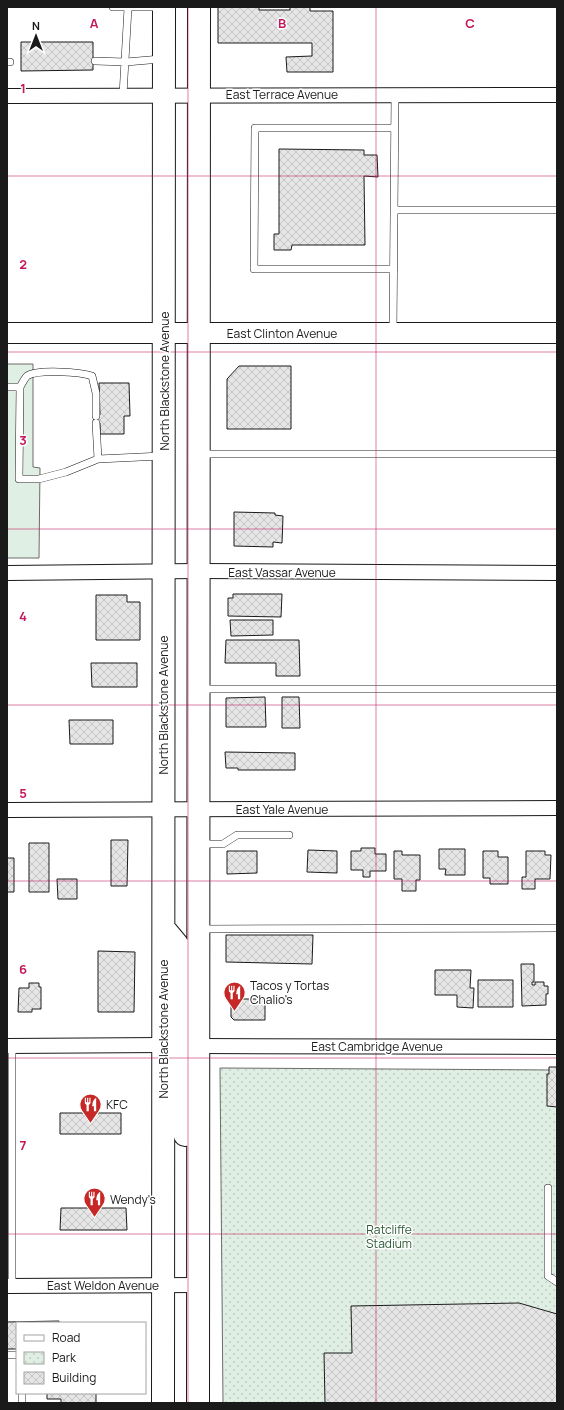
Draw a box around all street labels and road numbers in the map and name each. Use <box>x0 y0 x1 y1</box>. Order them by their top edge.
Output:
street label: East Terrace Avenue <box>226 86 338 103</box>
street label: North Blackstone Avenue <box>156 312 173 450</box>
street label: East Clinton Avenue <box>227 325 337 342</box>
street label: East Vassar Avenue <box>228 564 336 581</box>
street label: North Blackstone Avenue <box>155 636 172 774</box>
street label: East Yale Avenue <box>236 801 328 818</box>
street label: North Blackstone Avenue <box>155 960 172 1098</box>
street label: East Cambridge Avenue <box>311 1038 443 1055</box>
street label: East Weldon Avenue <box>47 1277 159 1294</box>

